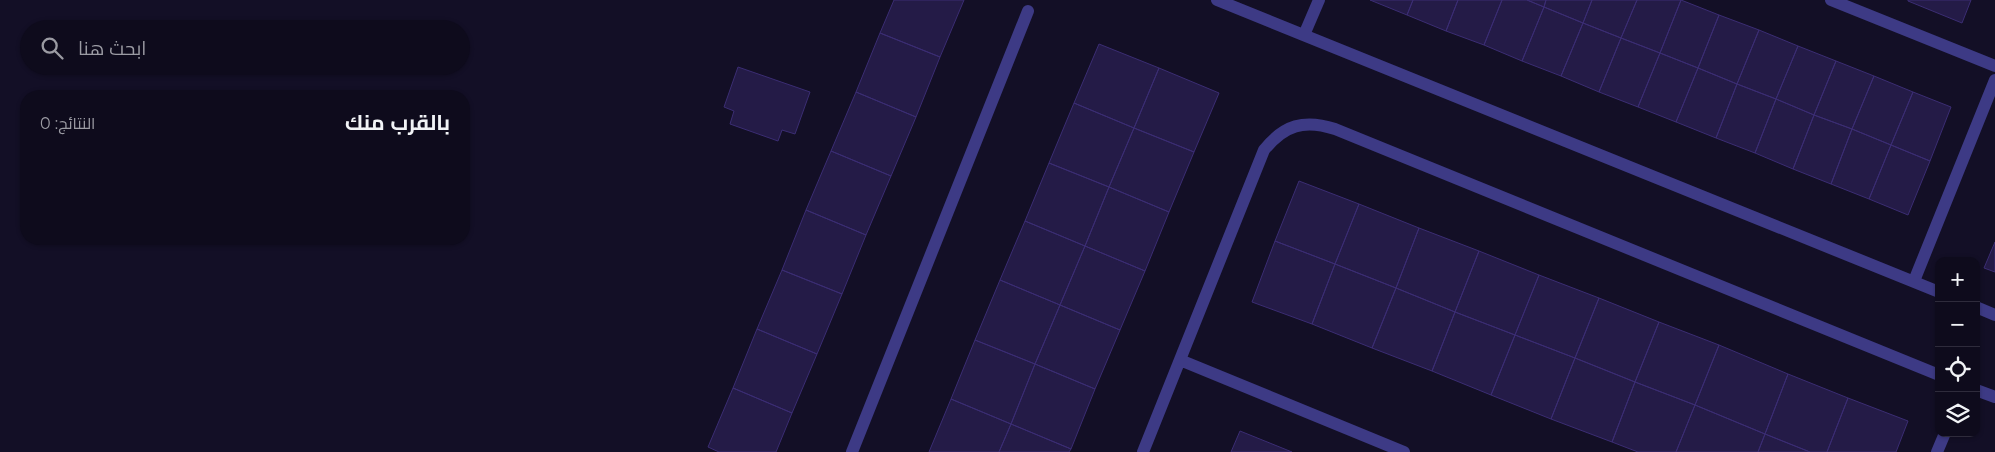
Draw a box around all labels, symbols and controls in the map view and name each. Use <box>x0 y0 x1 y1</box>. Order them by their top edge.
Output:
search box <box>20 20 470 75</box>
icon: search <box>38 34 66 62</box>
text: ابحث هنا <box>78 37 146 60</box>
text: بالقرب منك <box>345 110 450 135</box>
text: النتائج: 0 <box>40 114 95 133</box>
map controls <box>1935 257 1980 437</box>
button: + <box>1935 257 1980 302</box>
button: − <box>1935 302 1980 347</box>
button: locate <box>1935 347 1980 392</box>
button: layers <box>1935 392 1980 437</box>

